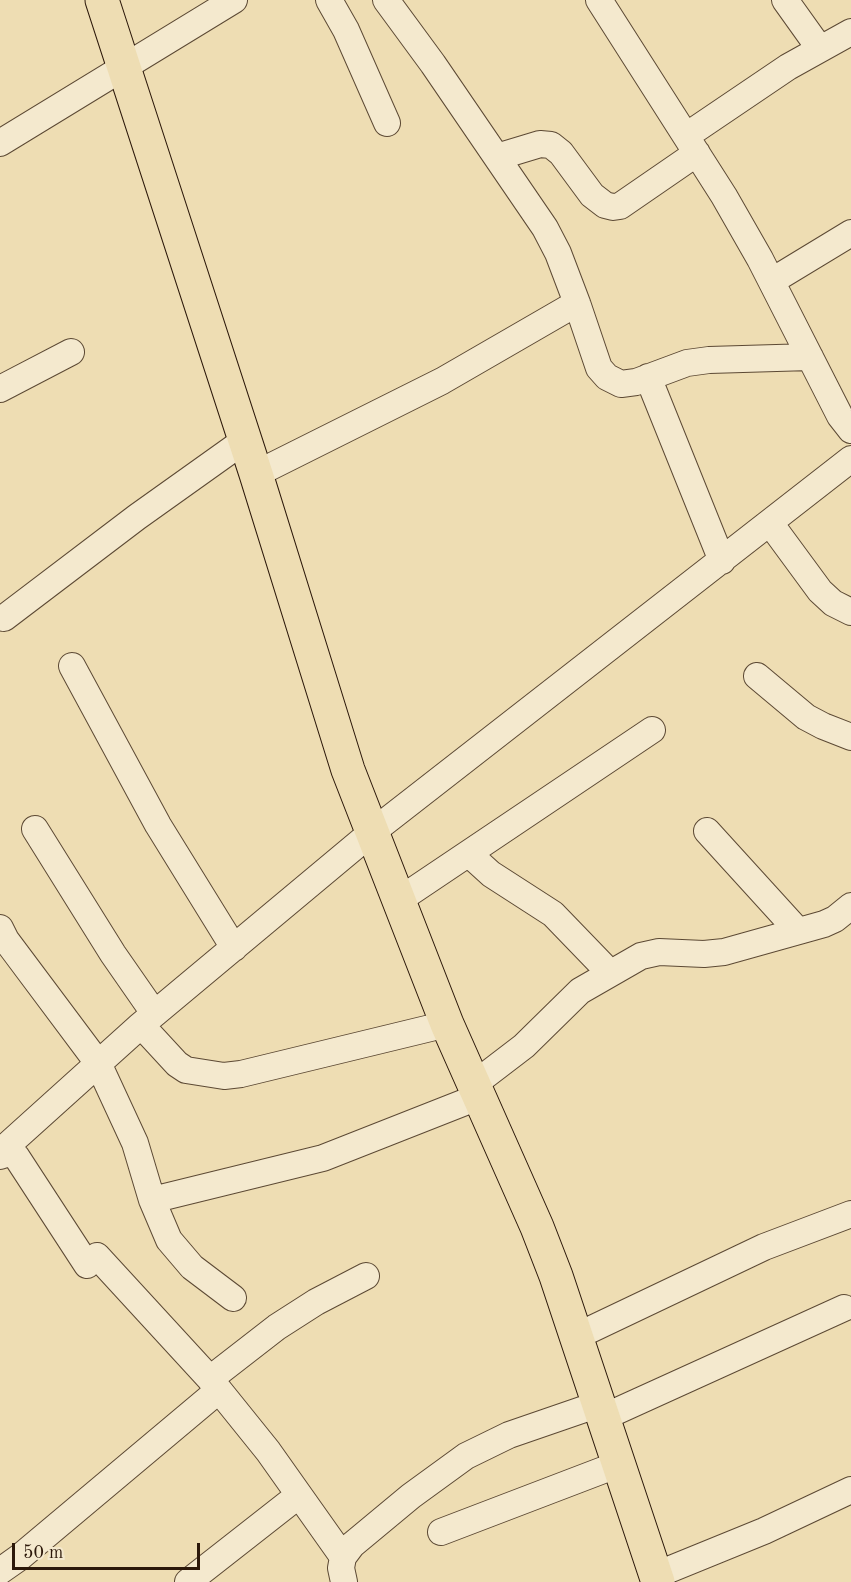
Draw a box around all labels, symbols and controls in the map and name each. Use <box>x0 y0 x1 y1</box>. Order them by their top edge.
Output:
scale bar <box>15 1531 202 1569</box>
text: 50 m <box>23 1544 63 1562</box>

